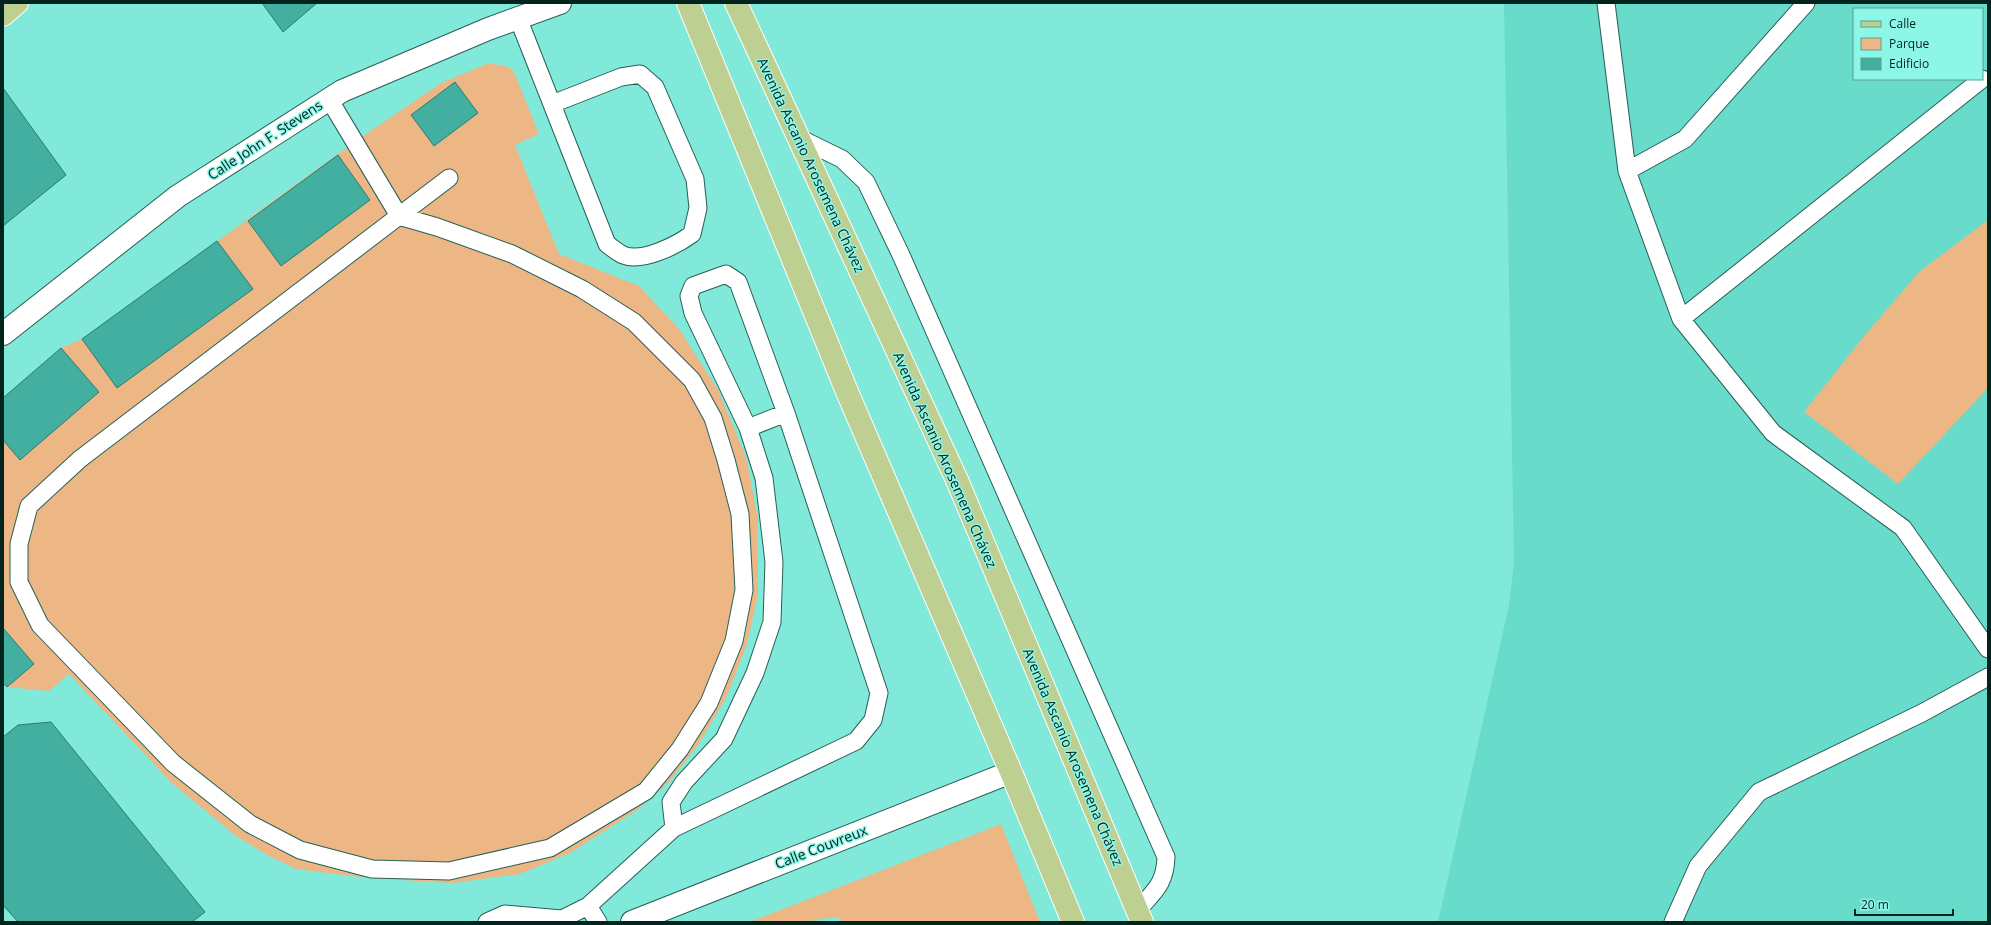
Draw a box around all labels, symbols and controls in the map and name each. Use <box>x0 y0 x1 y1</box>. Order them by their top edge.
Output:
legend <box>1853 8 1983 80</box>
text: Calle <box>1889 15 1916 32</box>
text: Parque <box>1889 35 1929 52</box>
street label: Avenida Ascanio Arosemena Chávez <box>753 54 870 276</box>
text: Edificio <box>1889 55 1929 72</box>
street label: Calle John F. Stevens <box>204 95 326 184</box>
street label: Avenida Ascanio Arosemena Chávez <box>889 349 1002 571</box>
street label: Avenida Ascanio Arosemena Chávez <box>1019 645 1128 869</box>
street label: Calle Couvreux <box>772 820 870 873</box>
scale bar <box>1855 891 1953 917</box>
text: 20 m <box>1861 896 1889 913</box>

